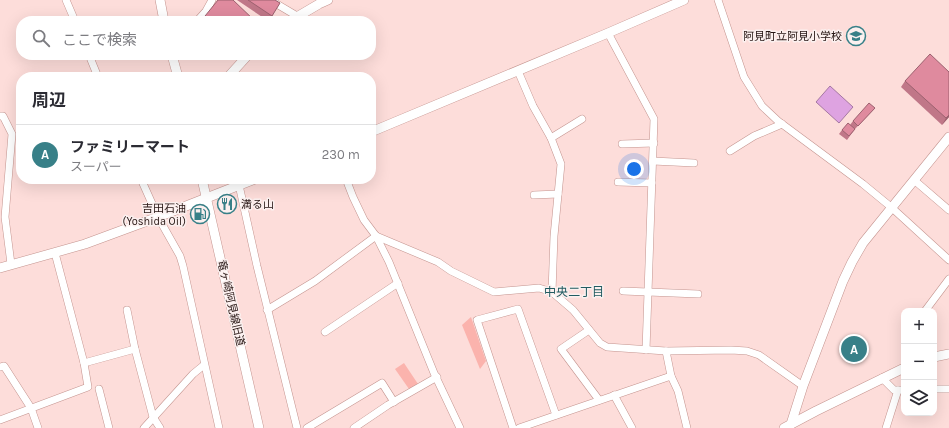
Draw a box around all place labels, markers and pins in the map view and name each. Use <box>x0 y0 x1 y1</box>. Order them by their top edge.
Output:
school or university icon: 阿見町立阿見小学校 <box>845 25 867 47</box>
place label: 阿見町立阿見小学校 <box>743 30 842 43</box>
restaurant icon: 満る山 <box>216 193 238 215</box>
place label: 満る山 <box>241 198 274 211</box>
place label: 吉田石油 (Yoshida Oil) <box>123 202 186 228</box>
fuel station icon: 吉田石油 (Yoshida Oil) <box>189 203 211 225</box>
pin: A <box>841 334 867 364</box>

